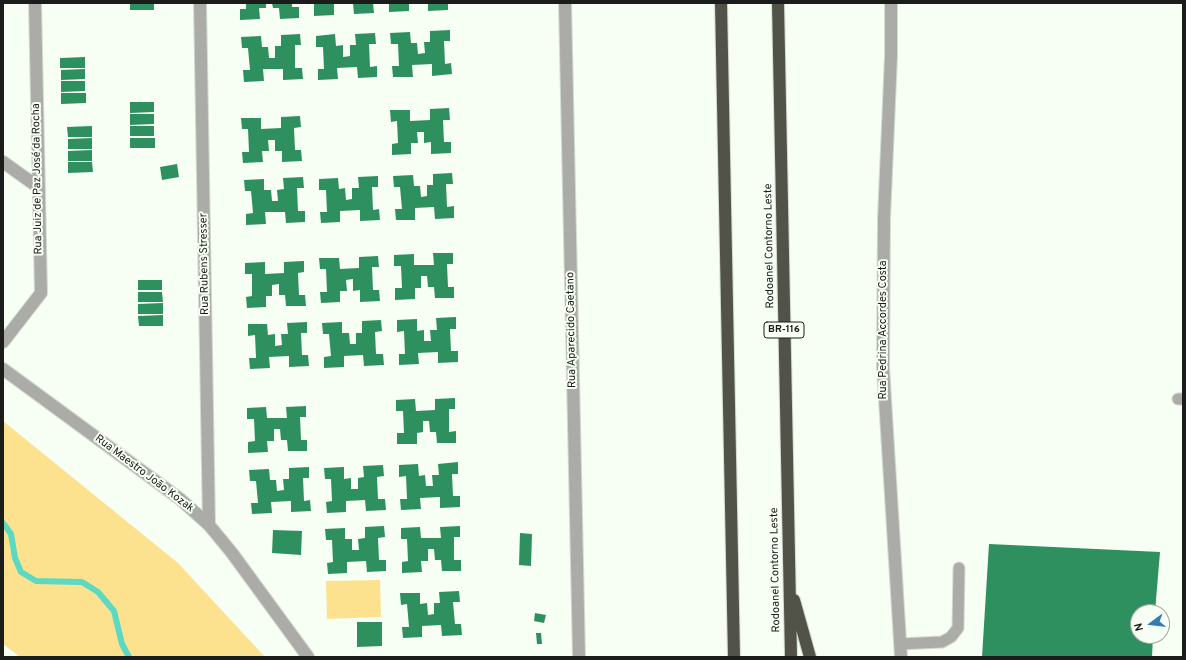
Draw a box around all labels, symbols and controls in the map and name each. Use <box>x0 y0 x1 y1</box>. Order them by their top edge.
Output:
street label: Rua Juiz de Paz José da Rocha <box>30 103 46 255</box>
street label: Rodoanel Contorno Leste <box>762 183 778 309</box>
street label: Rua Rubens Stresser <box>198 213 212 315</box>
street label: Rua Pedrina Accordes Costa <box>877 260 891 400</box>
street label: Rua Aparecido Caetano <box>564 272 580 388</box>
road number: BR-116 <box>764 322 804 338</box>
street label: Rua Maestro João Kozak <box>92 432 196 516</box>
street label: Rodoanel Contorno Leste <box>768 507 784 633</box>
north arrow <box>1130 604 1170 644</box>
text: N <box>1132 621 1147 632</box>

